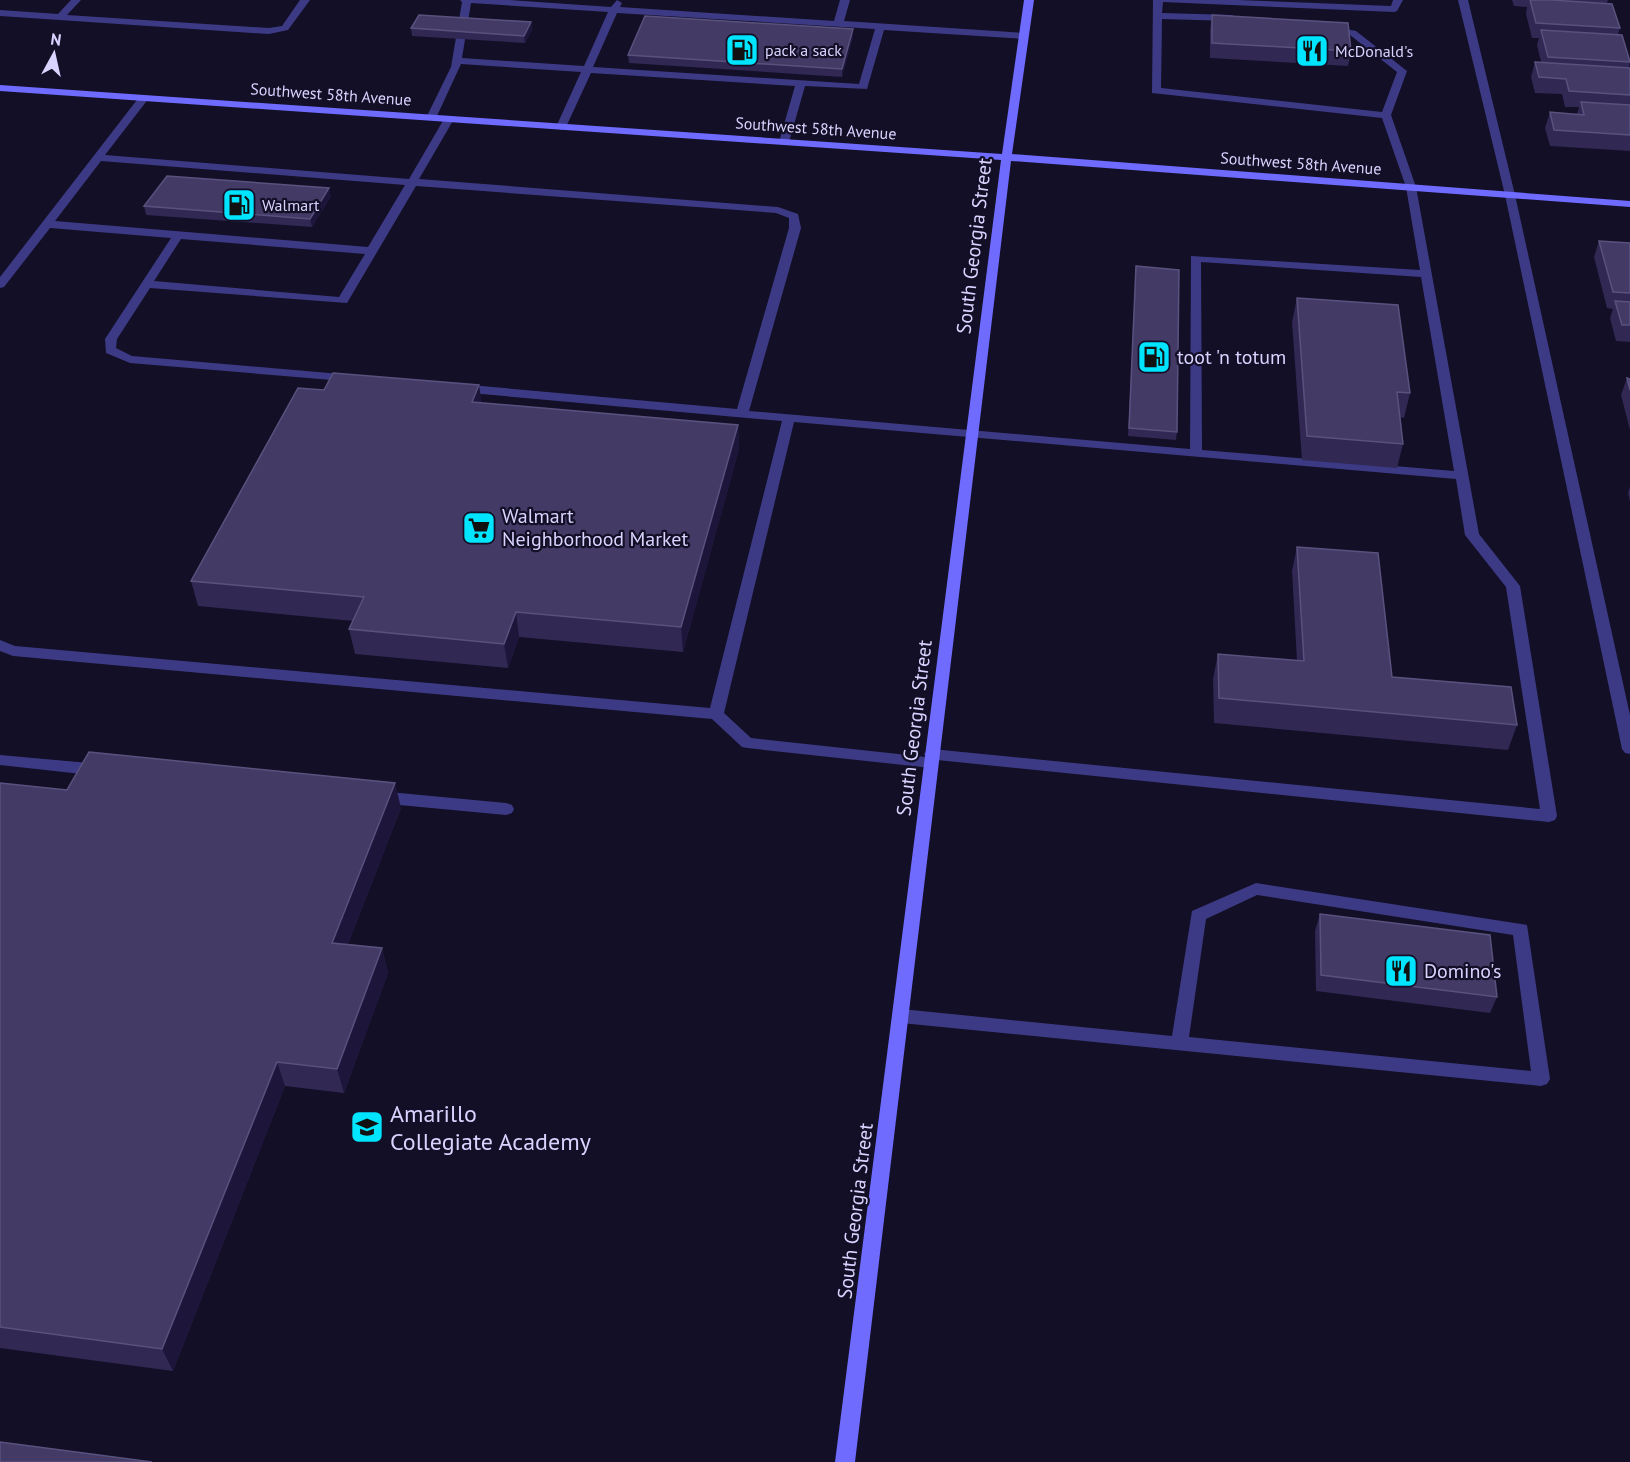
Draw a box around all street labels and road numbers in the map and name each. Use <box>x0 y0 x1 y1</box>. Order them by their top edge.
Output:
street label: Southwest 58th Avenue <box>250 78 412 110</box>
street label: Southwest 58th Avenue <box>735 112 897 144</box>
street label: Southwest 58th Avenue <box>1220 147 1382 179</box>
street label: South Georgia Street <box>950 156 998 336</box>
street label: South Georgia Street <box>890 638 938 818</box>
street label: South Georgia Street <box>831 1121 879 1301</box>

